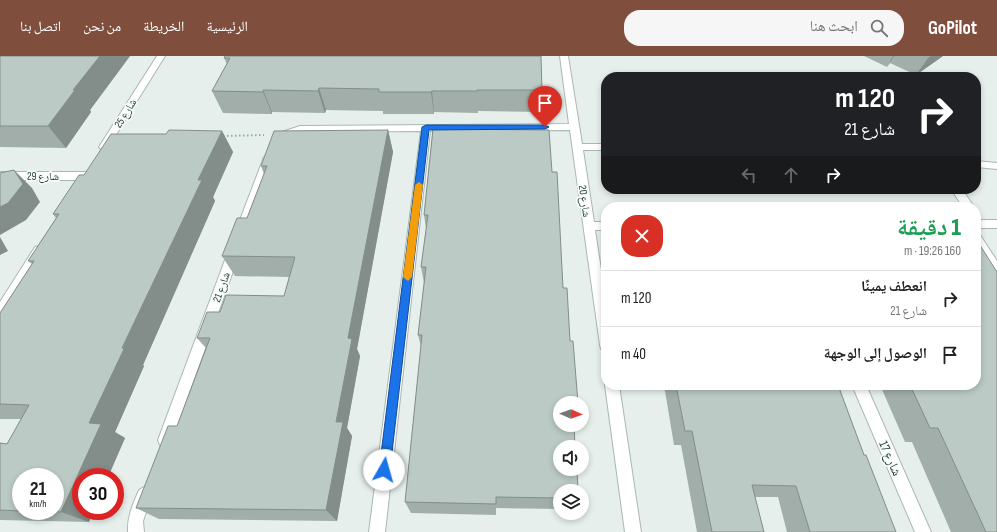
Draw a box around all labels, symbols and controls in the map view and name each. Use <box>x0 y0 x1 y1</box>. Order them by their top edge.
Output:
search box <box>624 10 904 46</box>
text: ابحث هنا <box>810 17 858 36</box>
icon: search <box>868 17 890 39</box>
text: GoPilot <box>928 17 977 40</box>
text: اتصل بنا <box>20 18 61 35</box>
text: من نحن <box>83 18 121 35</box>
text: الخريطة <box>143 18 184 35</box>
text: الرئيسية <box>206 18 248 35</box>
text: 120 m <box>835 82 895 115</box>
pin <box>528 86 562 127</box>
icon: right <box>909 88 961 140</box>
icon: arrive <box>534 92 556 114</box>
street label: شارع 25 <box>112 96 139 130</box>
text: شارع 21 <box>844 119 895 140</box>
icon: left <box>738 164 760 186</box>
icon: ahead <box>780 164 802 186</box>
icon: right <box>822 164 844 186</box>
street label: شارع 29 <box>27 170 59 183</box>
street label: شارع 20 <box>576 184 593 218</box>
text: 1 دقيقة <box>897 213 961 242</box>
button: close <box>621 215 663 257</box>
text: 160 m · 19:26 <box>904 243 961 259</box>
street label: شارع 21 <box>210 270 233 304</box>
text: انعطف يمينًا <box>861 277 927 296</box>
icon: right <box>939 288 961 310</box>
text: 120 m <box>621 289 651 308</box>
text: شارع 21 <box>890 303 927 319</box>
text: الوصول إلى الوجهة <box>824 344 927 363</box>
icon: arrive <box>939 344 961 366</box>
text: 40 m <box>621 345 646 364</box>
north arrow <box>553 396 589 432</box>
map controls <box>553 396 589 520</box>
street label: شارع 17 <box>874 438 905 479</box>
button: sound <box>553 440 589 476</box>
position arrow <box>363 449 405 491</box>
speed limit sign: 30 <box>72 468 124 520</box>
text: 21 <box>30 477 46 501</box>
button: layers <box>553 484 589 520</box>
text: km/h <box>29 498 47 510</box>

